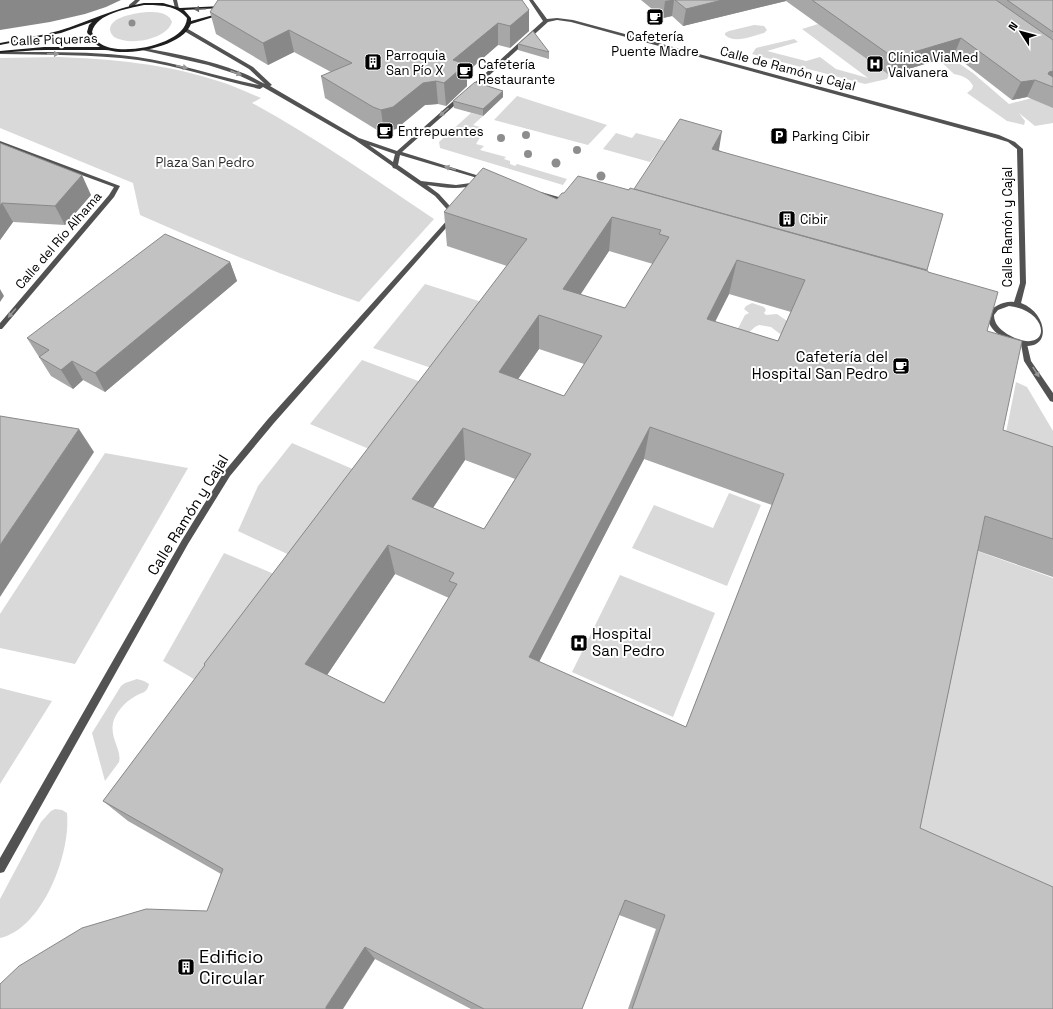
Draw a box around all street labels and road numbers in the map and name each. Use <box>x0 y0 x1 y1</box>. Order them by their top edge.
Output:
street label: Calle Piqueras <box>10 29 98 50</box>
street label: Calle de Ramón y Cajal <box>718 42 858 95</box>
street label: Calle Ramón y Cajal <box>999 167 1016 287</box>
street label: Calle del Río Alhama <box>11 188 106 293</box>
street label: Calle Ramón y Cajal <box>143 451 232 579</box>

